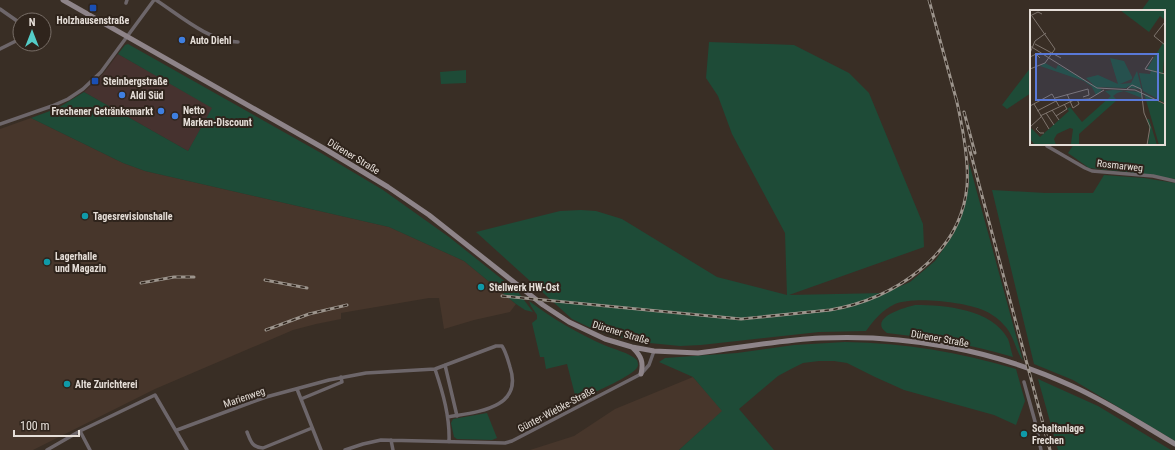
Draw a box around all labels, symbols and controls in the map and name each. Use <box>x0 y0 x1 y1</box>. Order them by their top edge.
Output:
marker: Holzhausenstraße <box>88 3 98 13</box>
inset map <box>1030 10 1165 145</box>
north arrow <box>12 12 52 52</box>
place label: Holzhausenstraße <box>57 15 130 26</box>
text: N <box>29 16 36 29</box>
marker: Auto Diehl <box>177 35 187 45</box>
place label: Auto Diehl <box>190 35 231 46</box>
marker: Steinbergstraße <box>90 76 100 86</box>
place label: Steinbergstraße <box>103 76 168 87</box>
marker: Aldi Süd <box>117 90 127 100</box>
place label: Aldi Süd <box>130 90 164 101</box>
place label: Netto Marken-Discount <box>183 105 252 128</box>
place label: Frechener Getränkemarkt <box>51 106 153 117</box>
marker: Frechener Getränkemarkt <box>156 106 166 116</box>
marker: Netto Marken-Discount <box>170 111 180 121</box>
street label: Dürener Straße <box>326 137 382 176</box>
street label: Rosmarweg <box>1096 158 1144 173</box>
marker: Tagesrevisionshalle <box>80 211 90 221</box>
place label: Tagesrevisionshalle <box>93 211 173 222</box>
place label: Lagerhalle und Magazin <box>55 251 106 274</box>
marker: Lagerhalle und Magazin <box>42 257 52 267</box>
marker: Stellwerk HW-Ost <box>476 282 486 292</box>
place label: Stellwerk HW-Ost <box>489 282 559 293</box>
street label: Dürener Straße <box>591 319 651 346</box>
street label: Dürener Straße <box>910 328 970 349</box>
marker: Alte Zurichterei <box>62 379 72 389</box>
place label: Alte Zurichterei <box>75 379 138 390</box>
street label: Günter-Wiebke-Straße <box>516 384 597 434</box>
street label: Marienweg <box>222 385 267 410</box>
scale bar <box>14 412 79 438</box>
text: 100 m <box>20 419 50 433</box>
place label: Schaltanlage Frechen <box>1032 423 1084 446</box>
marker: Schaltanlage Frechen <box>1019 429 1029 439</box>

